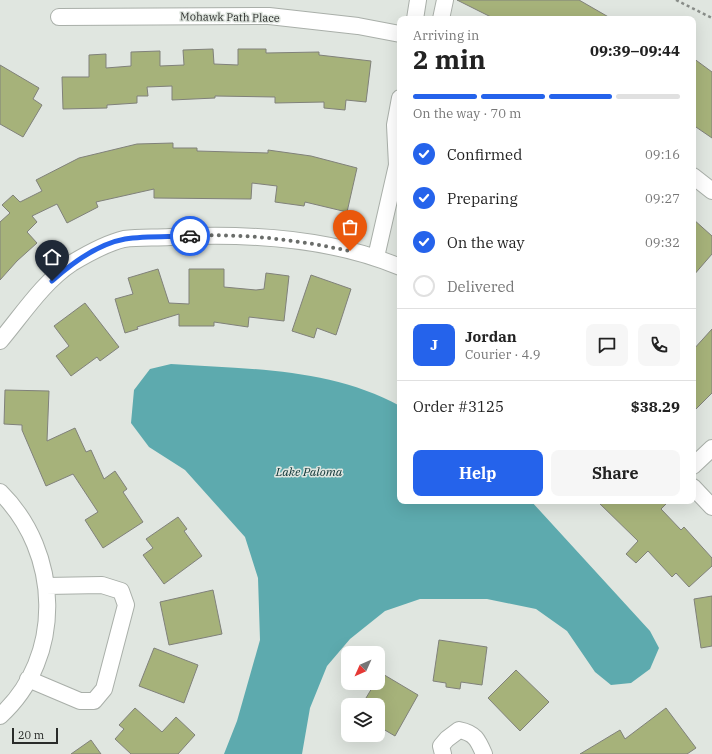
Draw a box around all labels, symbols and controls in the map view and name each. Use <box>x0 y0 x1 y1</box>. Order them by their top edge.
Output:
street label: Mohawk Path Place <box>180 9 280 25</box>
text: Arriving in <box>413 27 479 44</box>
text: 09:39–09:44 <box>590 41 680 60</box>
text: 2 min <box>413 42 486 76</box>
text: On the way · 70 m <box>413 105 521 122</box>
icon: check <box>413 143 435 165</box>
text: Confirmed <box>447 145 522 164</box>
text: 09:16 <box>645 146 680 163</box>
icon: check <box>413 187 435 209</box>
text: Preparing <box>447 189 518 208</box>
text: 09:27 <box>645 190 680 207</box>
pin <box>333 210 367 251</box>
courier <box>170 216 210 256</box>
icon: bag <box>339 216 361 238</box>
icon: car <box>179 225 201 247</box>
icon: check <box>413 231 435 253</box>
text: On the way <box>447 233 525 252</box>
text: 09:32 <box>645 234 680 251</box>
pin <box>35 240 69 281</box>
icon: home <box>41 246 63 268</box>
text: Delivered <box>447 277 515 296</box>
button: chat <box>586 324 628 366</box>
button: phone <box>638 324 680 366</box>
text: Jordan <box>465 327 517 346</box>
text: J <box>430 335 438 354</box>
text: Courier · 4.9 <box>465 346 541 363</box>
text: Order #3125 <box>413 397 504 416</box>
text: $38.29 <box>631 397 680 416</box>
button: Help <box>413 450 543 496</box>
button: Share <box>551 450 680 496</box>
water label: Lake Paloma <box>275 464 343 479</box>
north arrow <box>341 646 385 690</box>
map controls <box>341 646 385 742</box>
button: layers <box>341 698 385 742</box>
scale bar <box>12 726 58 745</box>
text: 20 m <box>18 728 44 742</box>

